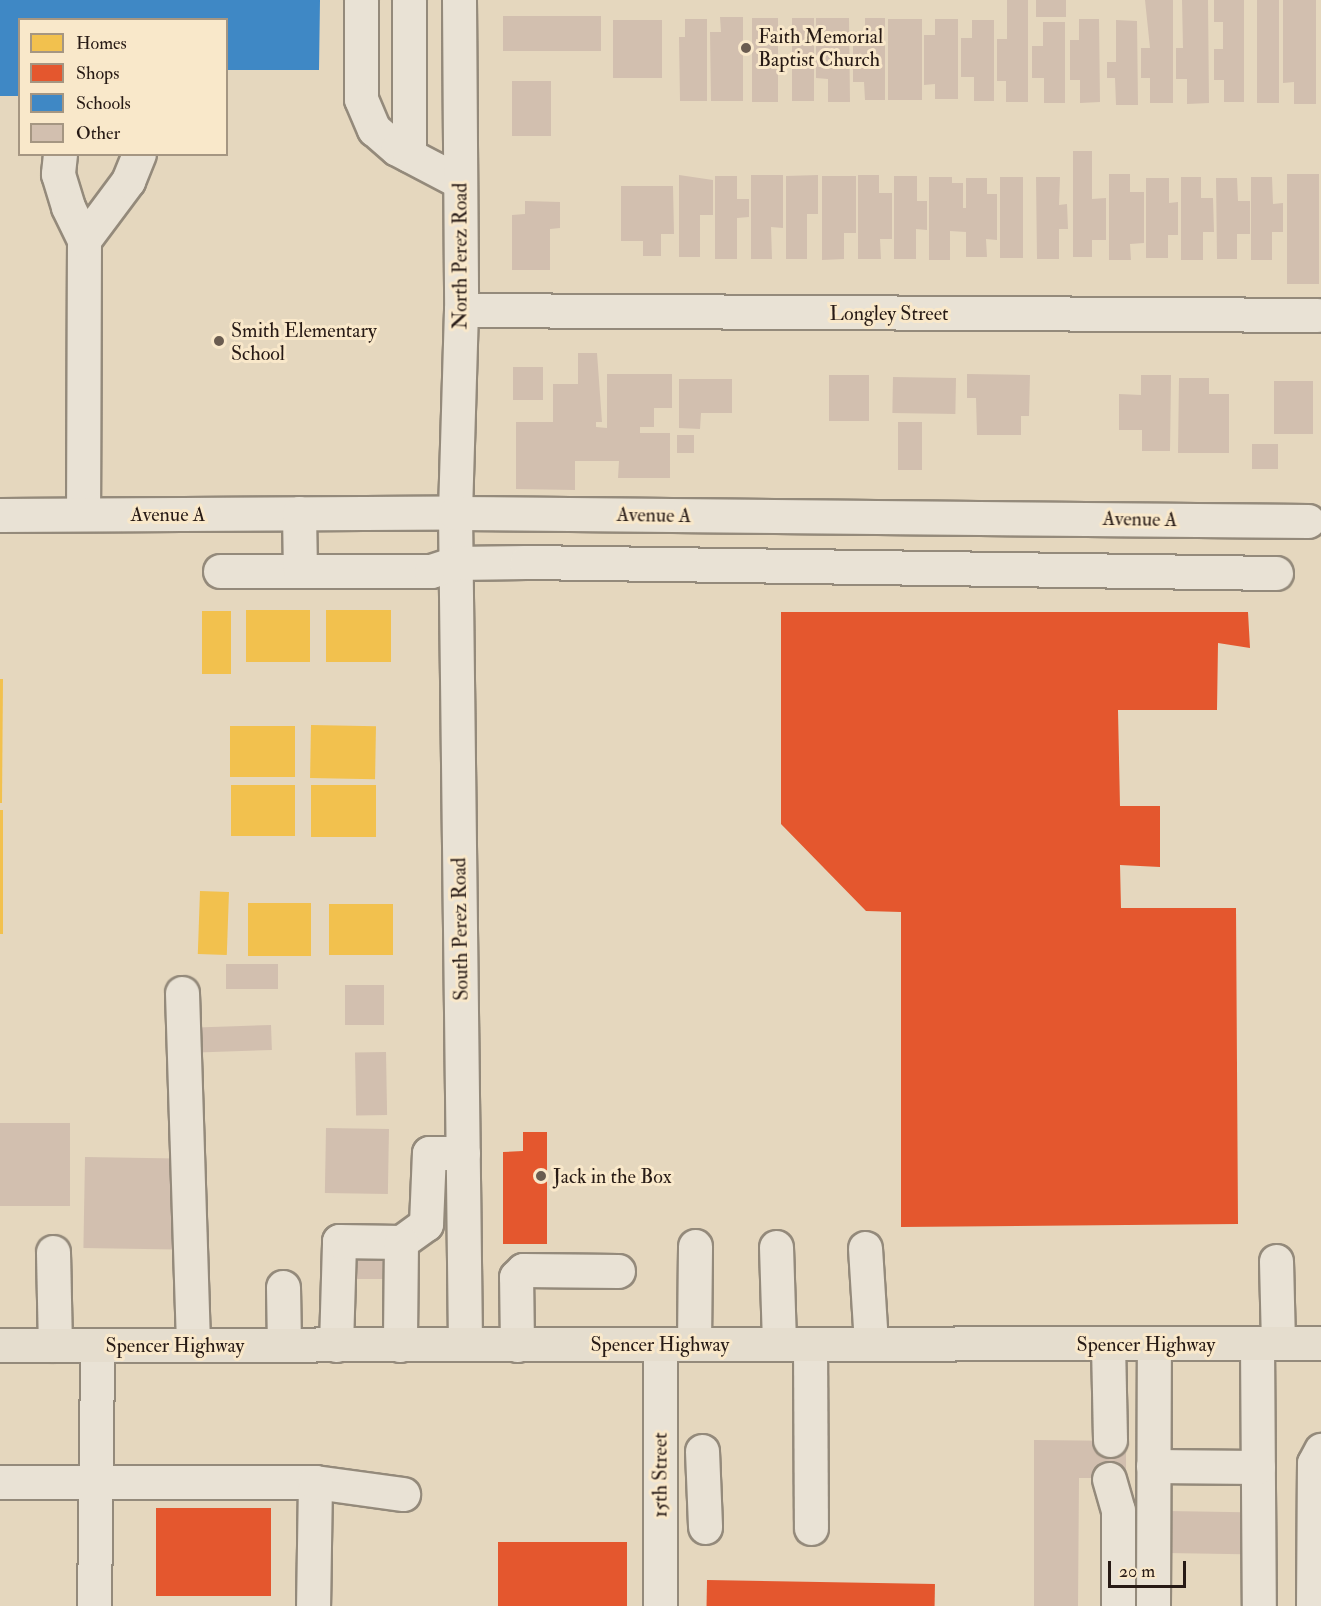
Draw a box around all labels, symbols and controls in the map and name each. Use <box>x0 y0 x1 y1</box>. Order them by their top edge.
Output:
legend <box>18 18 228 156</box>
place label: Faith Memorial Baptist Church <box>758 24 883 71</box>
text: Homes <box>76 32 127 55</box>
marker: Faith Memorial Baptist Church <box>739 41 753 55</box>
text: Shops <box>76 62 119 85</box>
text: Schools <box>76 92 131 115</box>
text: Other <box>76 122 120 145</box>
street label: North Perez Road <box>448 183 472 329</box>
street label: Longley Street <box>830 301 948 325</box>
place label: Smith Elementary School <box>231 318 377 365</box>
marker: Smith Elementary School <box>212 334 226 348</box>
street label: Avenue A <box>131 502 205 526</box>
street label: Avenue A <box>616 502 692 528</box>
street label: Avenue A <box>1102 506 1178 532</box>
street label: South Perez Road <box>447 857 473 1001</box>
place label: Jack in the Box <box>553 1164 672 1188</box>
marker: Jack in the Box <box>534 1169 548 1183</box>
street label: Spencer Highway <box>591 1332 729 1356</box>
street label: Spencer Highway <box>1077 1332 1215 1356</box>
street label: Spencer Highway <box>106 1333 244 1357</box>
street label: 15th Street <box>648 1432 672 1518</box>
scale bar <box>1111 1549 1189 1587</box>
text: 20 m <box>1119 1560 1155 1583</box>

